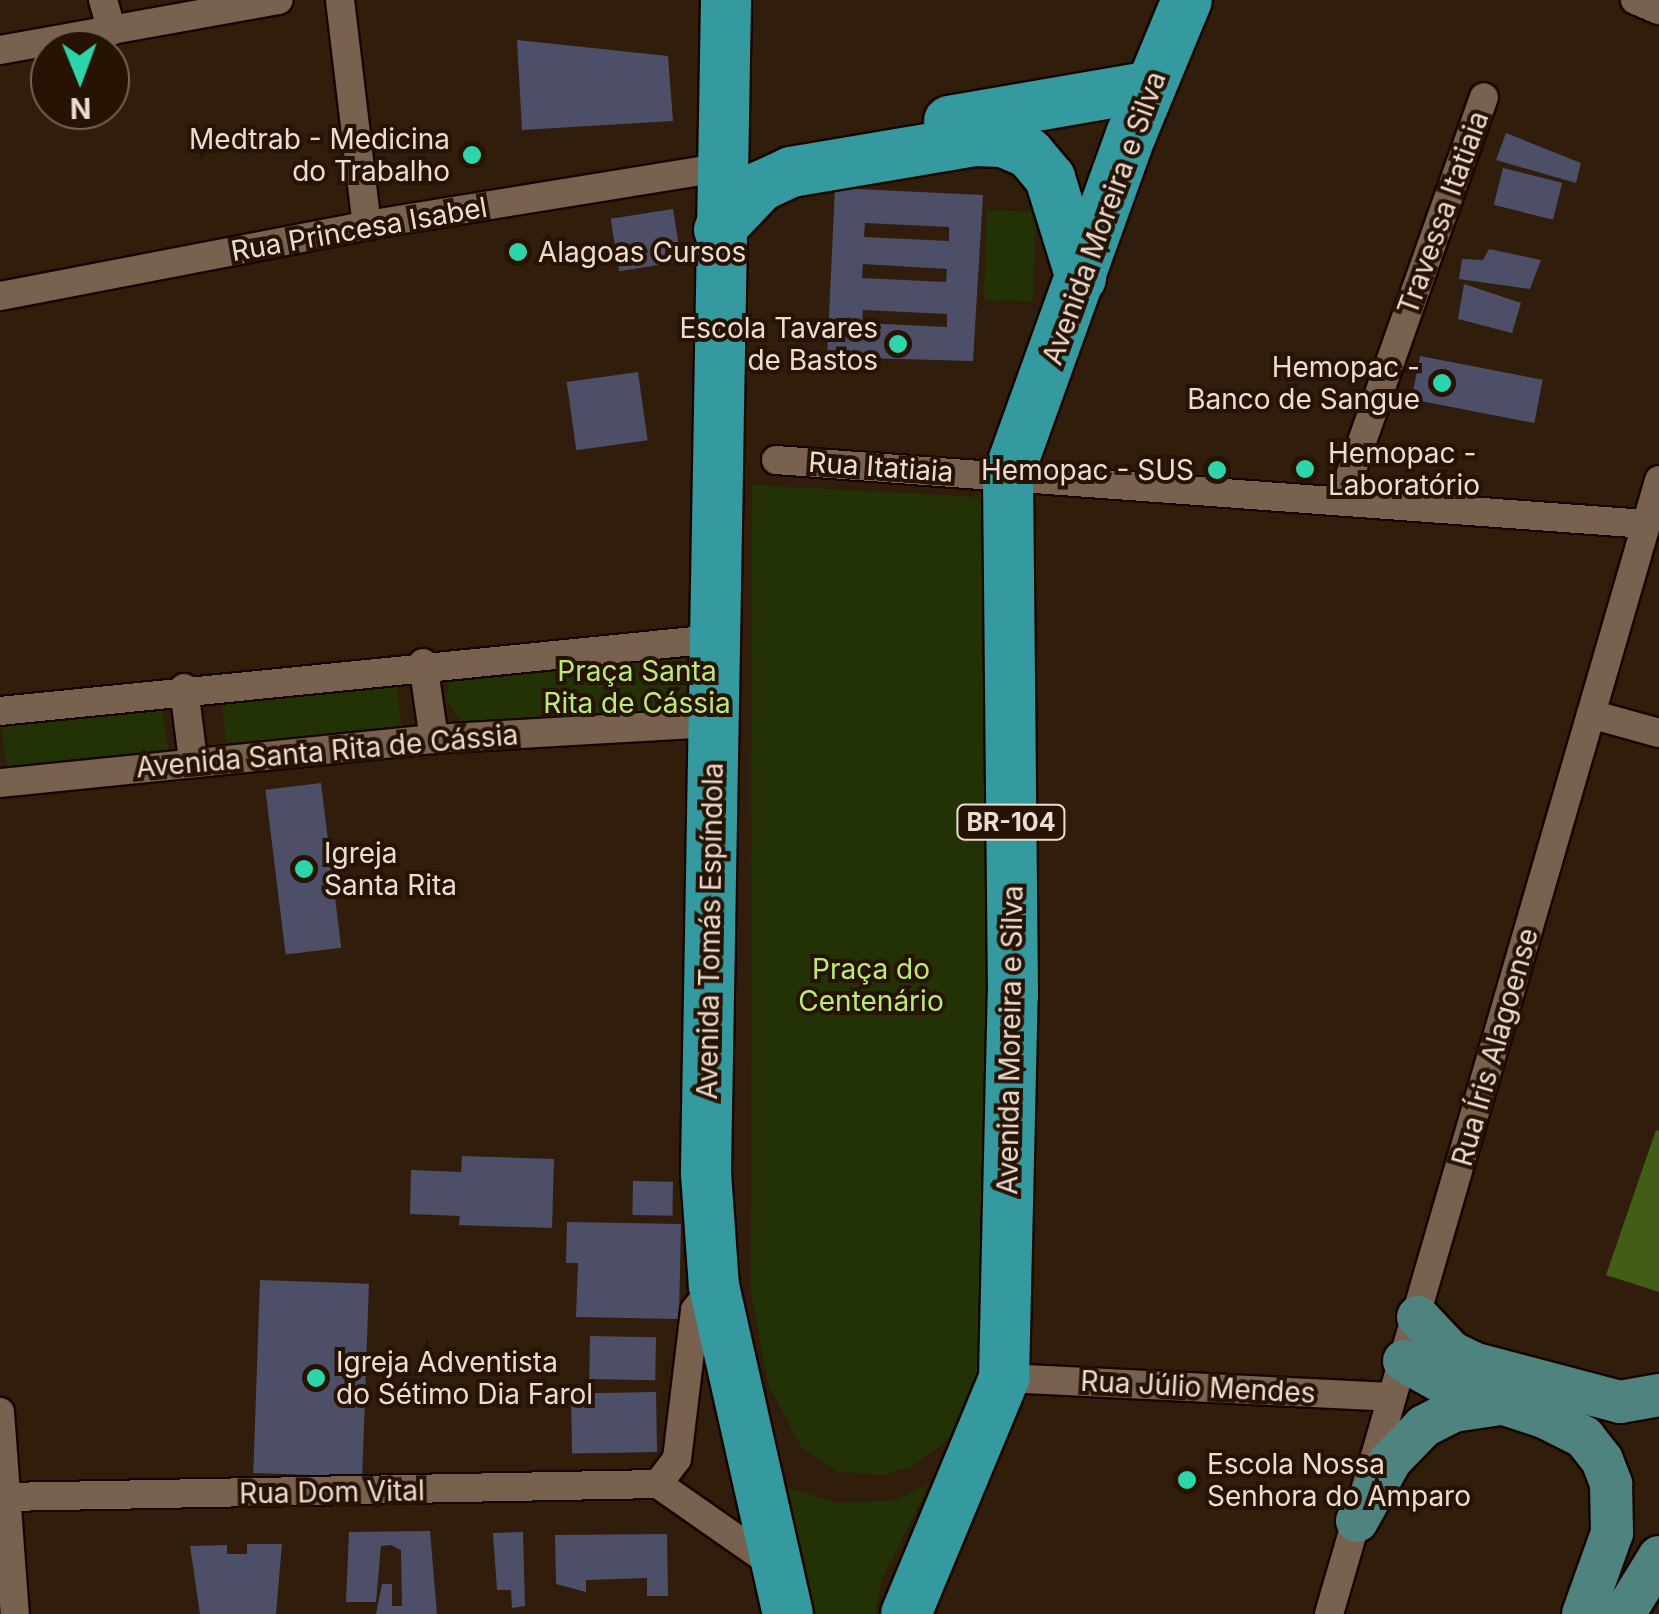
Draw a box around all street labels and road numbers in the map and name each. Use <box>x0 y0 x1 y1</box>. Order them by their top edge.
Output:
street label: Avenida Moreira e Silva <box>1035 67 1173 369</box>
street label: Travessa Itatiaia <box>1391 107 1495 319</box>
street label: Rua Princesa Isabel <box>228 190 490 268</box>
street label: Rua Itatiaia <box>807 445 955 489</box>
street label: Avenida Santa Rita de Cássia <box>135 718 519 784</box>
street label: Avenida Tomás Espíndola <box>690 762 730 1100</box>
road number: BR-104 <box>956 802 1066 842</box>
street label: Avenida Moreira e Silva <box>991 885 1029 1195</box>
street label: Rua Íris Alagoense <box>1445 924 1545 1170</box>
street label: Rua Júlio Mendes <box>1080 1364 1316 1410</box>
street label: Rua Dom Vital <box>239 1474 425 1510</box>

